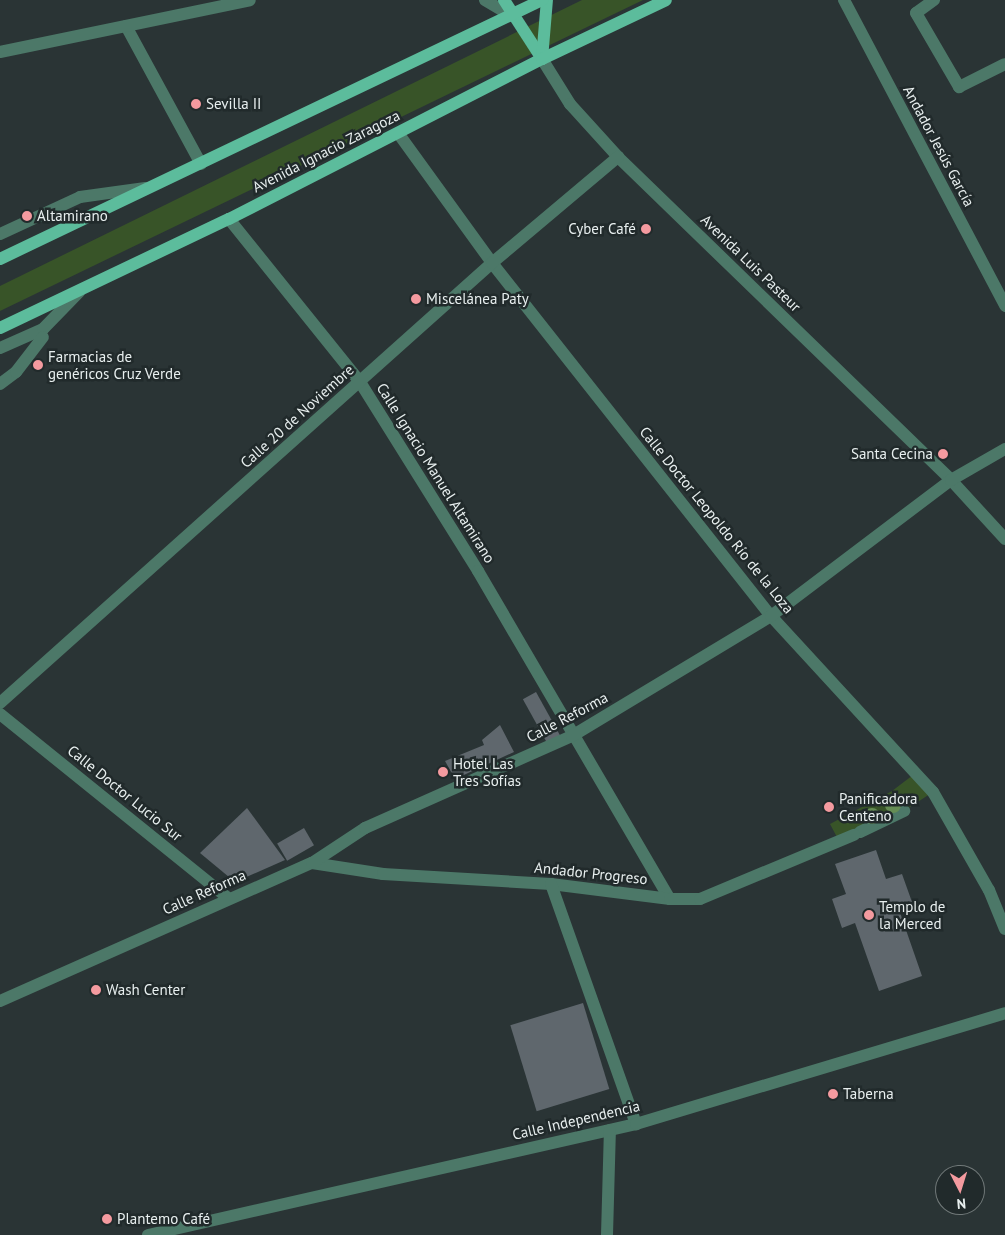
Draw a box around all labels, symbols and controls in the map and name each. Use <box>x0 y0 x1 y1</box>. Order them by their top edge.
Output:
street label: Andador Jesús García <box>900 82 978 210</box>
place label: Sevilla II <box>206 95 261 113</box>
marker: Sevilla II <box>190 98 202 110</box>
street label: Avenida Ignacio Zaragoza <box>249 106 403 196</box>
place label: Altamirano <box>37 207 108 225</box>
marker: Altamirano <box>21 210 33 222</box>
street label: Avenida Luis Pasteur <box>697 211 805 315</box>
place label: Cyber Café <box>568 220 636 238</box>
marker: Cyber Café <box>640 223 652 235</box>
place label: Miscelánea Paty <box>426 290 529 308</box>
marker: Miscelánea Paty <box>410 293 422 305</box>
place label: Farmacias de genéricos Cruz Verde <box>48 347 182 382</box>
marker: Farmacias de genéricos Cruz Verde <box>32 359 44 371</box>
street label: Calle 20 de Noviembre <box>237 360 357 472</box>
street label: Calle Ignacio Manuel Altamirano <box>373 379 499 567</box>
street label: Calle Doctor Leopoldo Río de la Loza <box>636 423 798 617</box>
place label: Santa Cecina <box>851 445 933 463</box>
marker: Santa Cecina <box>937 448 949 460</box>
street label: Calle Reforma <box>523 688 611 746</box>
street label: Calle Doctor Lucio Sur <box>64 741 186 845</box>
place label: Hotel Las Tres Sofías <box>453 754 521 789</box>
marker: Hotel Las Tres Sofías <box>437 766 449 778</box>
place label: Panificadora Centeno <box>839 789 917 824</box>
marker: Panificadora Centeno <box>823 801 835 813</box>
street label: Andador Progreso <box>533 858 649 888</box>
street label: Calle Reforma <box>160 866 248 918</box>
place label: Templo de la Merced <box>879 897 945 932</box>
marker: Templo de la Merced <box>863 909 875 921</box>
place label: Wash Center <box>106 981 185 999</box>
marker: Wash Center <box>90 984 102 996</box>
place label: Taberna <box>843 1085 894 1103</box>
marker: Taberna <box>827 1088 839 1100</box>
street label: Calle Independencia <box>510 1097 642 1143</box>
north arrow <box>935 1165 985 1215</box>
text: N <box>956 1195 967 1213</box>
place label: Plantemo Café <box>117 1210 210 1228</box>
marker: Plantemo Café <box>101 1213 113 1225</box>

